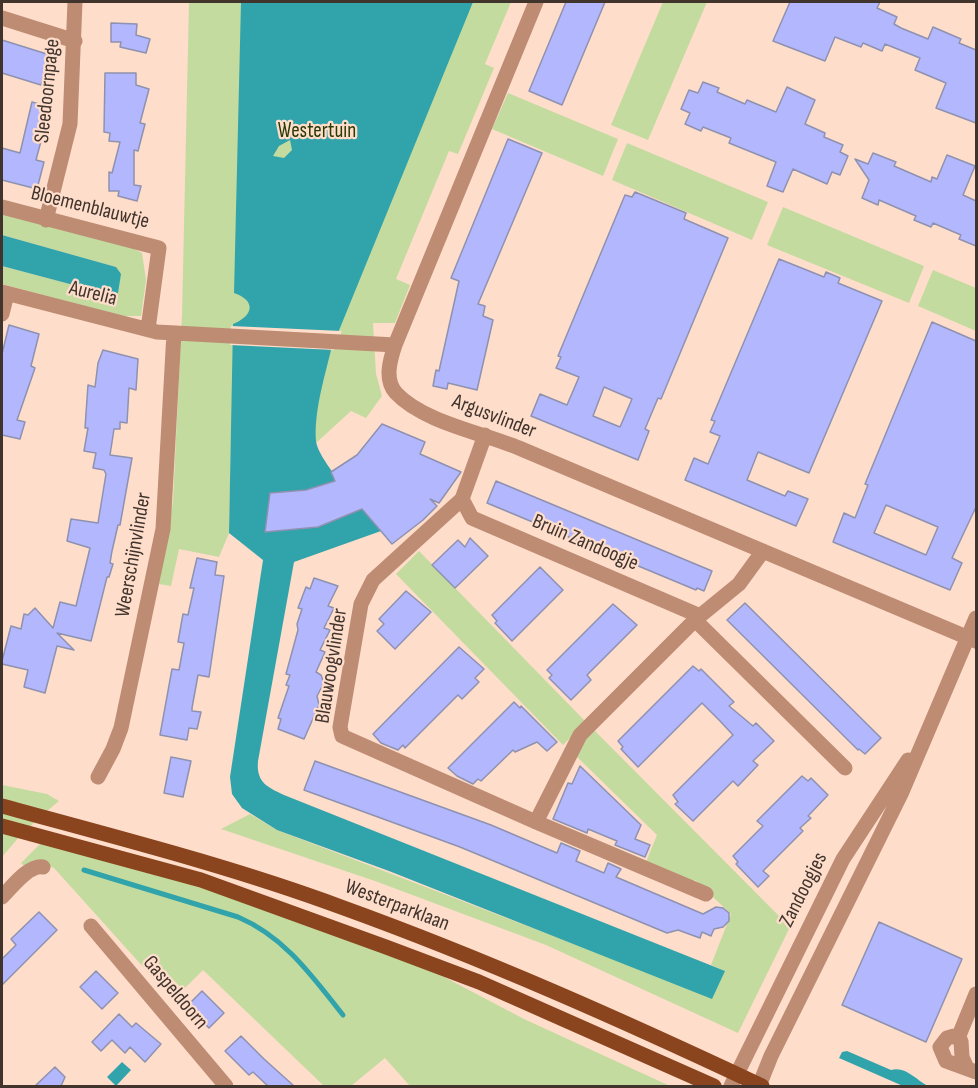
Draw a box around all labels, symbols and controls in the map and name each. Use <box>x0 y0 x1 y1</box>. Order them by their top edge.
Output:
street label: Sleedoornpage <box>30 38 66 144</box>
park label: Westertuin <box>278 119 356 145</box>
street label: Bloemenblauwtje <box>28 181 152 235</box>
street label: Aurelia <box>67 276 119 312</box>
street label: Argusvlinder <box>448 389 540 445</box>
street label: Weerschijnvlinder <box>111 491 157 619</box>
street label: Bruin Zandoogje <box>528 509 642 577</box>
street label: Blauwoogvlinder <box>310 607 354 725</box>
street label: Zandoogjes <box>775 849 833 931</box>
street label: Westerparklaan <box>341 875 453 937</box>
street label: Gaspeldoorn <box>137 951 213 1035</box>

